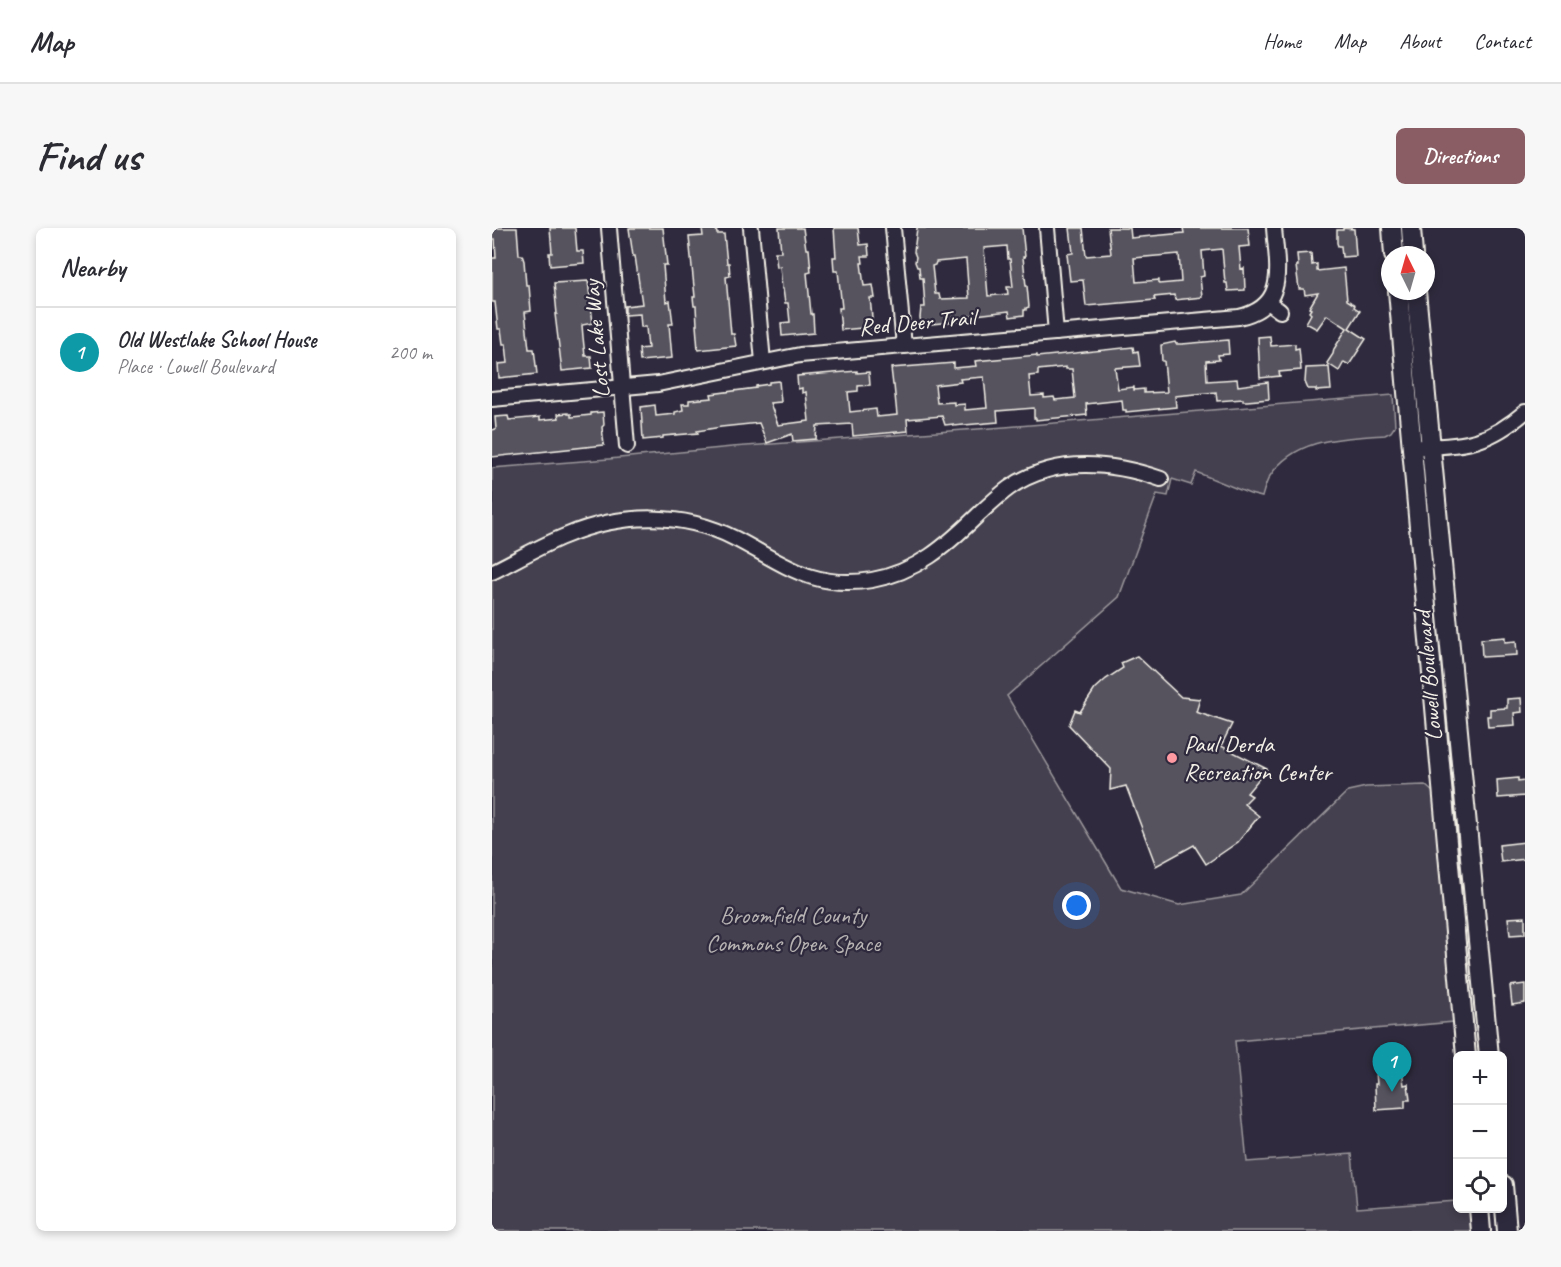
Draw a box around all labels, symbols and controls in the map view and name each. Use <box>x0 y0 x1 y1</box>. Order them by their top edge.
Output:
text: Map <box>30 24 73 59</box>
text: Home <box>1263 28 1301 54</box>
text: Map <box>1334 28 1366 54</box>
text: About <box>1399 28 1441 54</box>
text: Contact <box>1474 28 1531 54</box>
button: Directions <box>1396 128 1525 184</box>
text: Find us <box>36 130 141 183</box>
north arrow <box>1381 246 1435 300</box>
text: Nearby <box>60 251 125 284</box>
street label: Lost Lake Way <box>576 277 616 399</box>
street label: Red Deer Trail <box>857 302 981 342</box>
text: Old Westlake School House <box>117 326 316 354</box>
text: 1 <box>75 340 84 365</box>
text: 200 m <box>389 340 432 365</box>
text: Place · Lowell Boulevard <box>117 354 274 379</box>
street label: Lowell Boulevard <box>1407 606 1449 742</box>
place label: Paul Derda Recreation Center <box>1184 729 1333 787</box>
marker: Paul Derda Recreation Center <box>1165 751 1179 765</box>
your location <box>1062 891 1091 920</box>
park label: Broomfield County Commons Open Space <box>706 900 882 958</box>
pin: 1 <box>1372 1042 1412 1092</box>
map controls <box>1453 1051 1507 1213</box>
button: + <box>1453 1051 1507 1105</box>
button: − <box>1453 1105 1507 1159</box>
button: locate <box>1453 1159 1507 1213</box>

